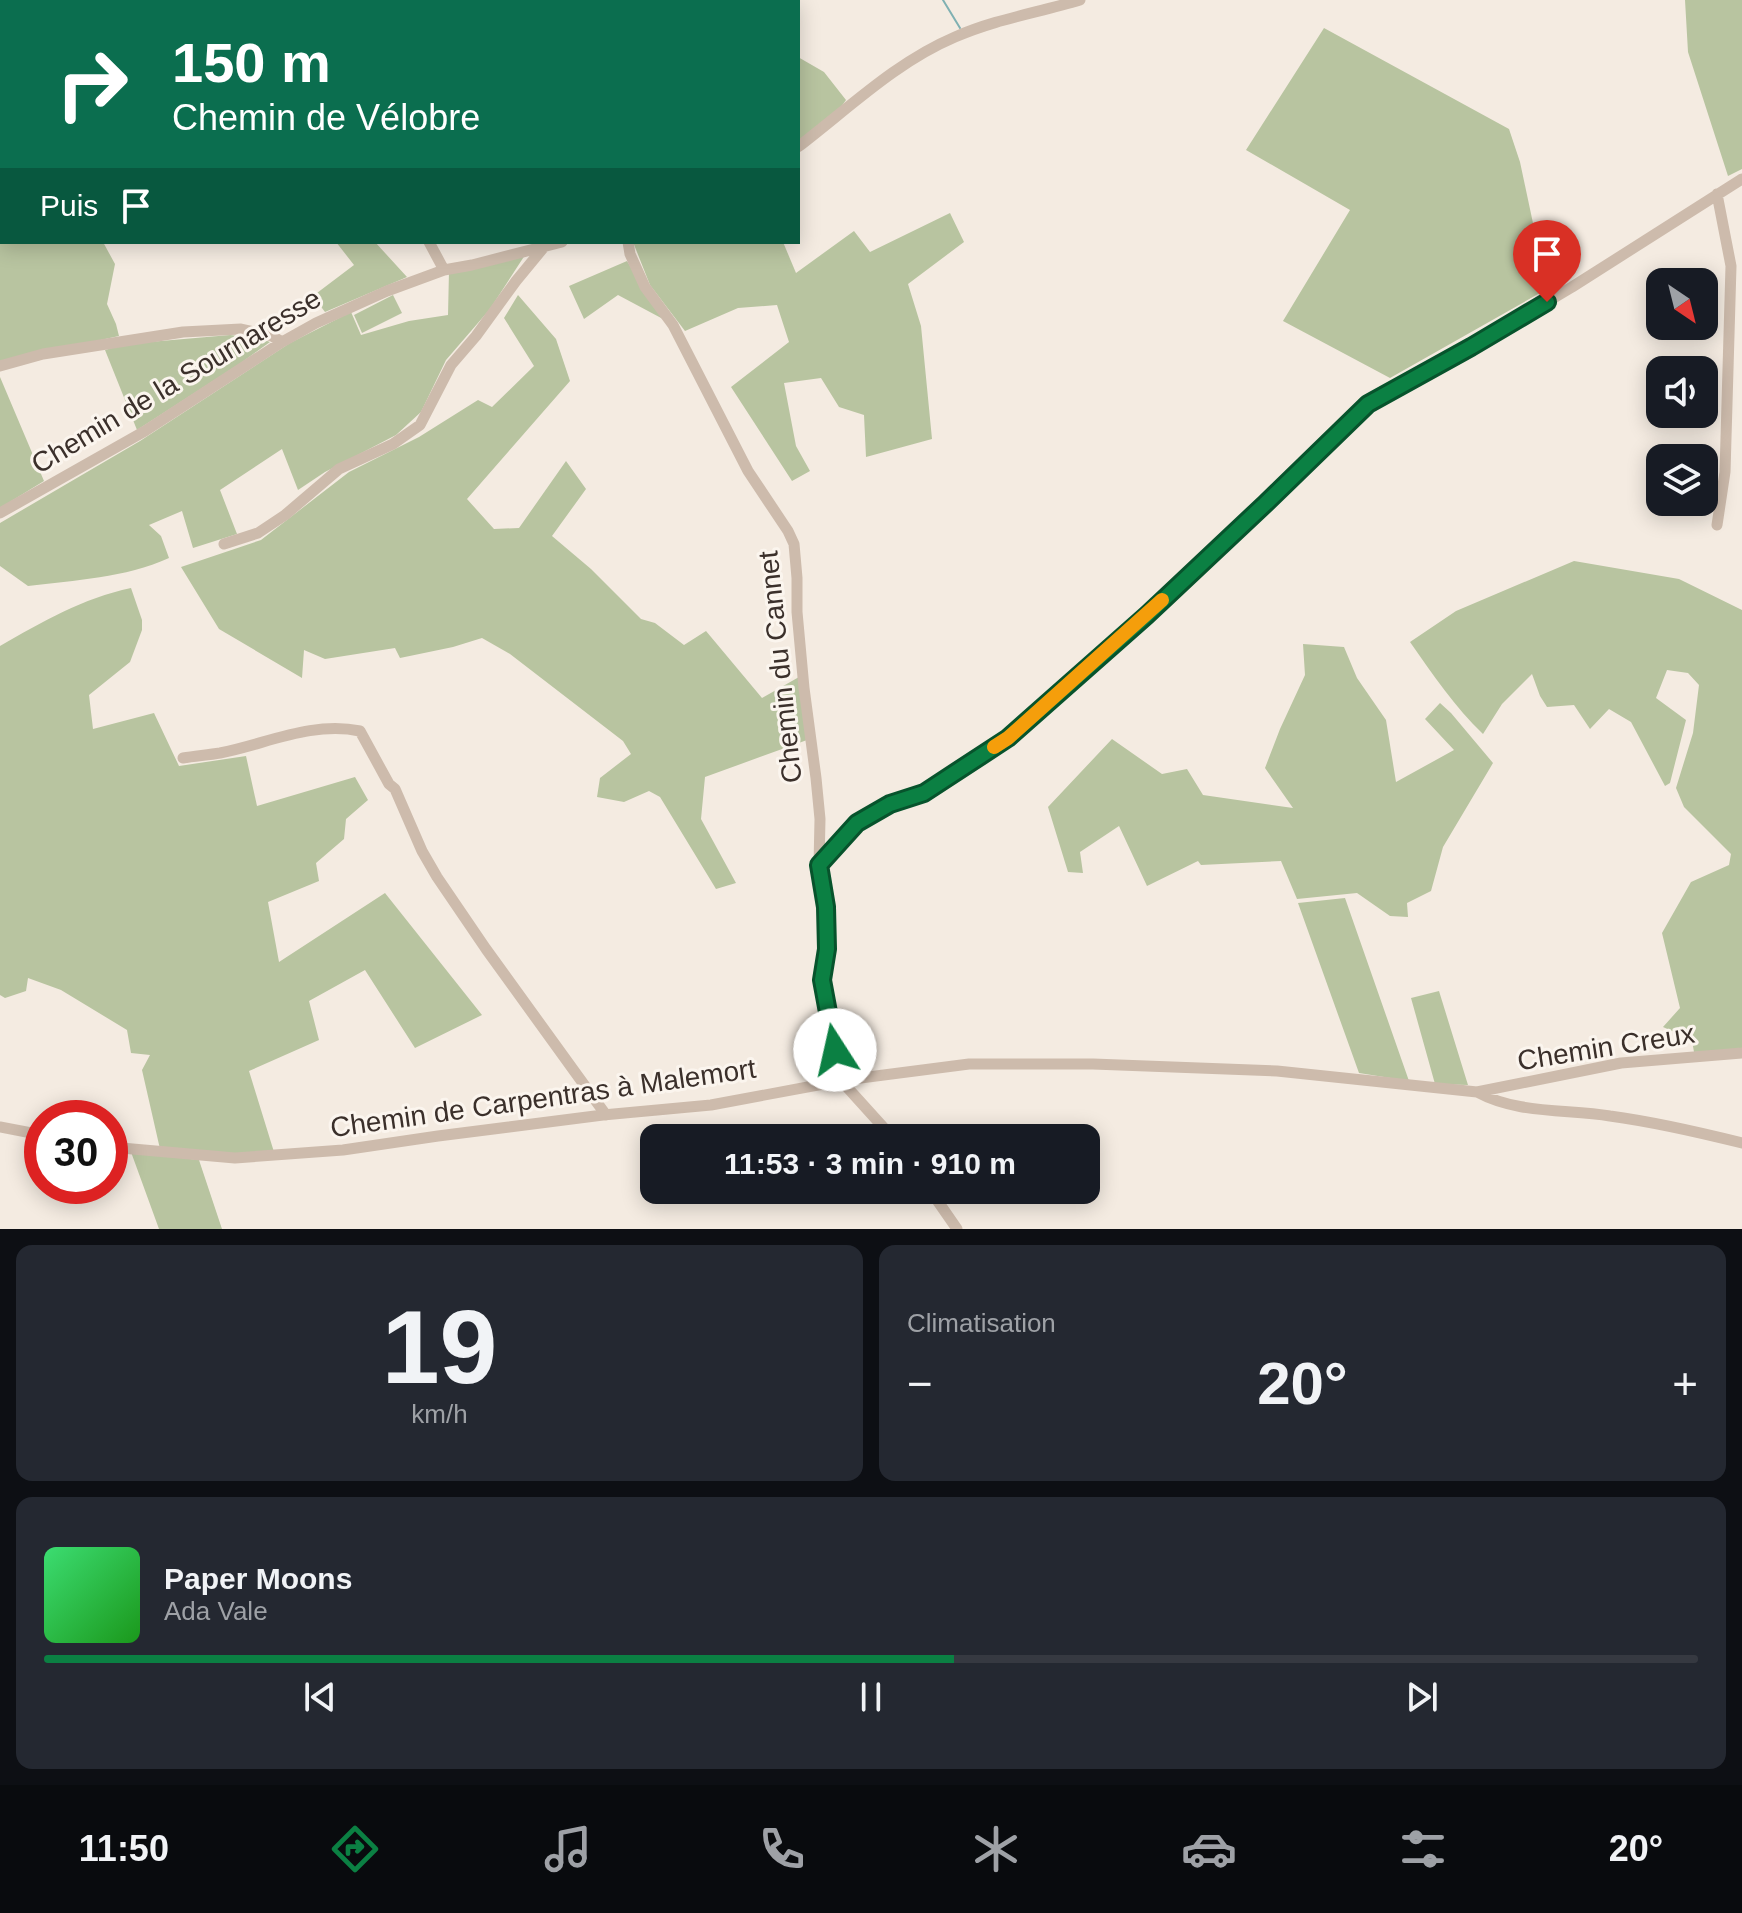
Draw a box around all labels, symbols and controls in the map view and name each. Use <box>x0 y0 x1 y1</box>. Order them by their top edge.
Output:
text: 150 m <box>172 31 331 94</box>
icon: right <box>40 32 144 136</box>
text: Chemin de Vélobre <box>172 97 480 138</box>
icon: arrive <box>114 184 158 228</box>
text: Puis <box>40 189 98 222</box>
pin <box>1513 220 1581 302</box>
icon: arrive <box>1525 232 1569 276</box>
north arrow <box>1646 268 1718 340</box>
map controls <box>1646 268 1718 516</box>
street label: Chemin de la Sournaresse <box>26 282 326 480</box>
button: sound <box>1646 356 1718 428</box>
button: layers <box>1646 444 1718 516</box>
street label: Chemin du Cannet <box>752 549 808 785</box>
position arrow <box>793 1008 877 1092</box>
street label: Chemin Creux <box>1515 1018 1697 1076</box>
street label: Chemin de Carpentras à Malemort <box>328 1053 758 1143</box>
speed limit sign: 30 <box>24 1100 128 1204</box>
text: 11:53 · 3 min · 910 m <box>724 1147 1016 1180</box>
text: 19 <box>382 1289 497 1405</box>
text: Climatisation <box>907 1308 1056 1338</box>
text: 20° <box>1257 1350 1348 1417</box>
text: − <box>907 1359 933 1408</box>
text: + <box>1672 1359 1698 1408</box>
text: km/h <box>411 1399 468 1429</box>
text: Paper Moons <box>164 1562 352 1595</box>
text: Ada Vale <box>164 1596 268 1626</box>
icon: previous <box>298 1675 342 1719</box>
icon: pause <box>849 1675 893 1719</box>
icon: next <box>1400 1675 1444 1719</box>
icon: directions <box>327 1821 383 1877</box>
icon: music <box>540 1821 596 1877</box>
icon: phone <box>754 1821 810 1877</box>
icon: climate <box>968 1821 1024 1877</box>
icon: car <box>1181 1821 1237 1877</box>
icon: filters <box>1395 1821 1451 1877</box>
text: 11:50 <box>79 1828 169 1869</box>
text: 20° <box>1609 1828 1663 1869</box>

